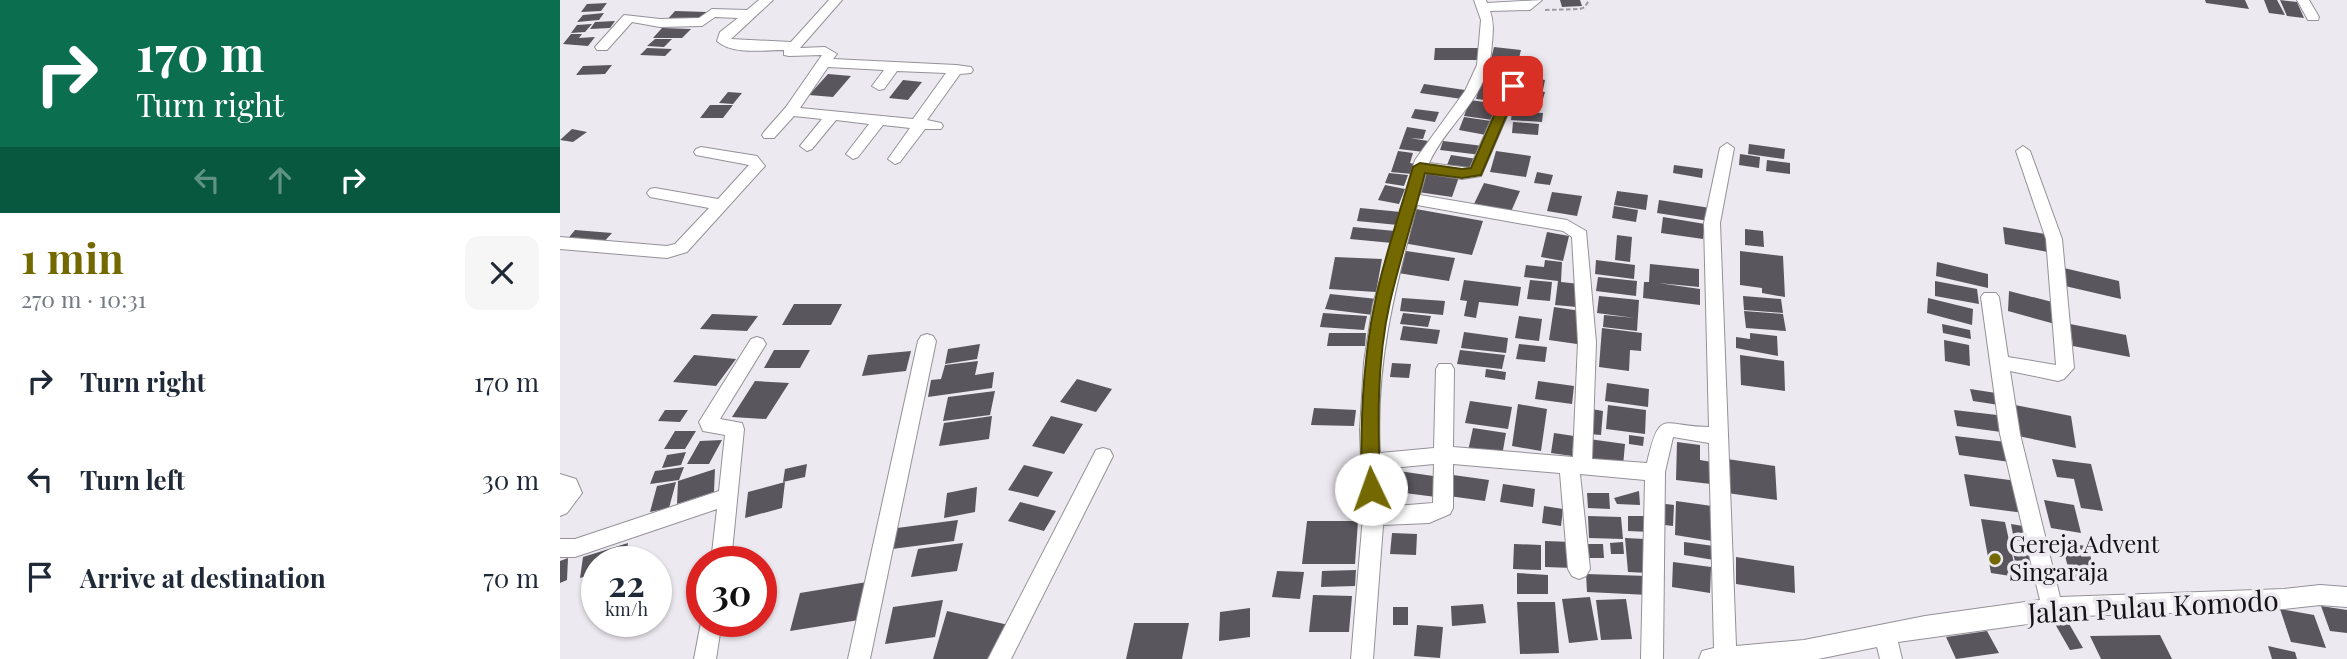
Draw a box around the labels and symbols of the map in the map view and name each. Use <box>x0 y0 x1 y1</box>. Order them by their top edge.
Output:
pin <box>1483 56 1543 116</box>
position arrow <box>1334 452 1408 526</box>
place label: Gereja Advent Singaraja <box>2009 527 2160 587</box>
speed limit sign: 30 <box>686 546 777 637</box>
marker: Gereja Advent Singaraja <box>1987 551 2003 567</box>
street label: Jalan Pulau Komodo <box>2025 580 2279 631</box>

